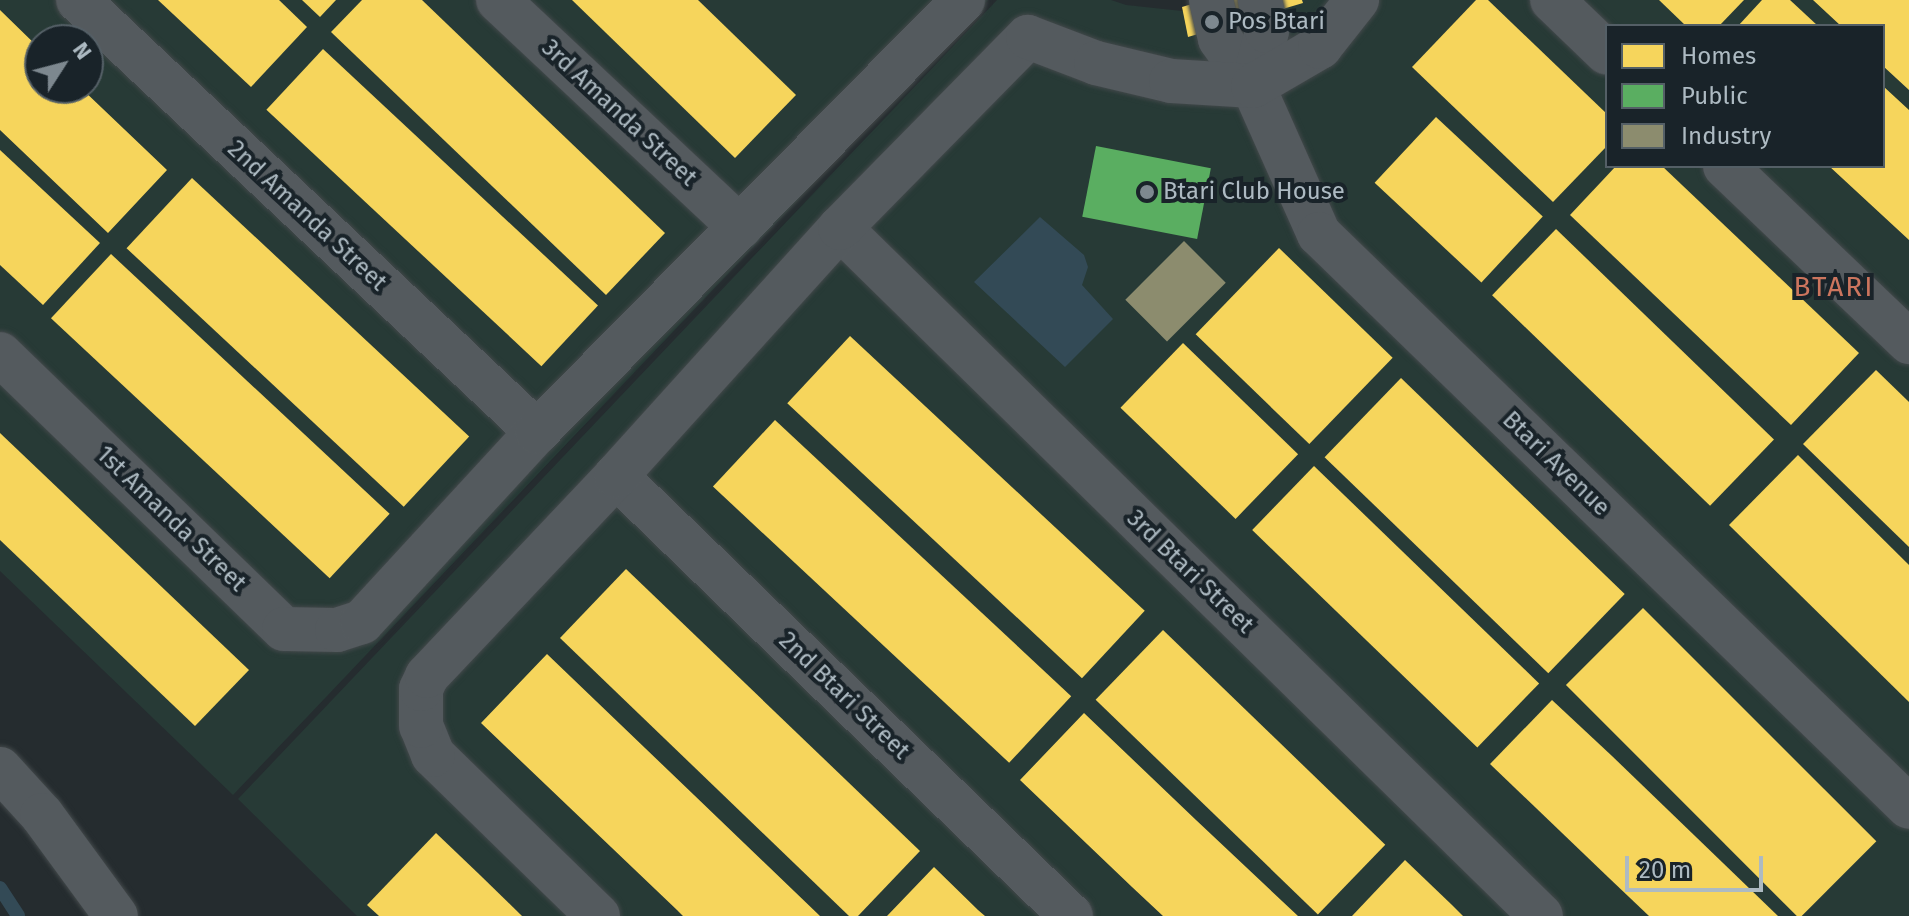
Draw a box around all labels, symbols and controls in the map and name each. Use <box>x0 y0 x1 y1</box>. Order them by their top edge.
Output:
place label: Pos Btari <box>1228 8 1325 36</box>
marker: Pos Btari <box>1203 13 1221 31</box>
north arrow <box>24 24 104 104</box>
legend <box>1605 24 1885 168</box>
street label: 3rd Amanda Street <box>535 34 703 192</box>
text: N <box>67 37 97 65</box>
text: Homes <box>1681 42 1756 70</box>
text: Public <box>1681 82 1748 110</box>
text: Industry <box>1681 122 1771 150</box>
street label: 2nd Amanda Street <box>221 135 393 297</box>
place label: Btari Club House <box>1163 178 1345 206</box>
marker: Btari Club House <box>1138 183 1156 201</box>
district label: BTARI <box>1794 270 1874 304</box>
street label: Btari Avenue <box>1496 406 1616 522</box>
street label: 1st Amanda Street <box>90 440 252 598</box>
street label: 3rd Btari Street <box>1121 504 1259 640</box>
street label: 2nd Btari Street <box>773 626 915 766</box>
scale bar <box>1629 840 1767 890</box>
text: 20 m <box>1639 856 1691 884</box>

